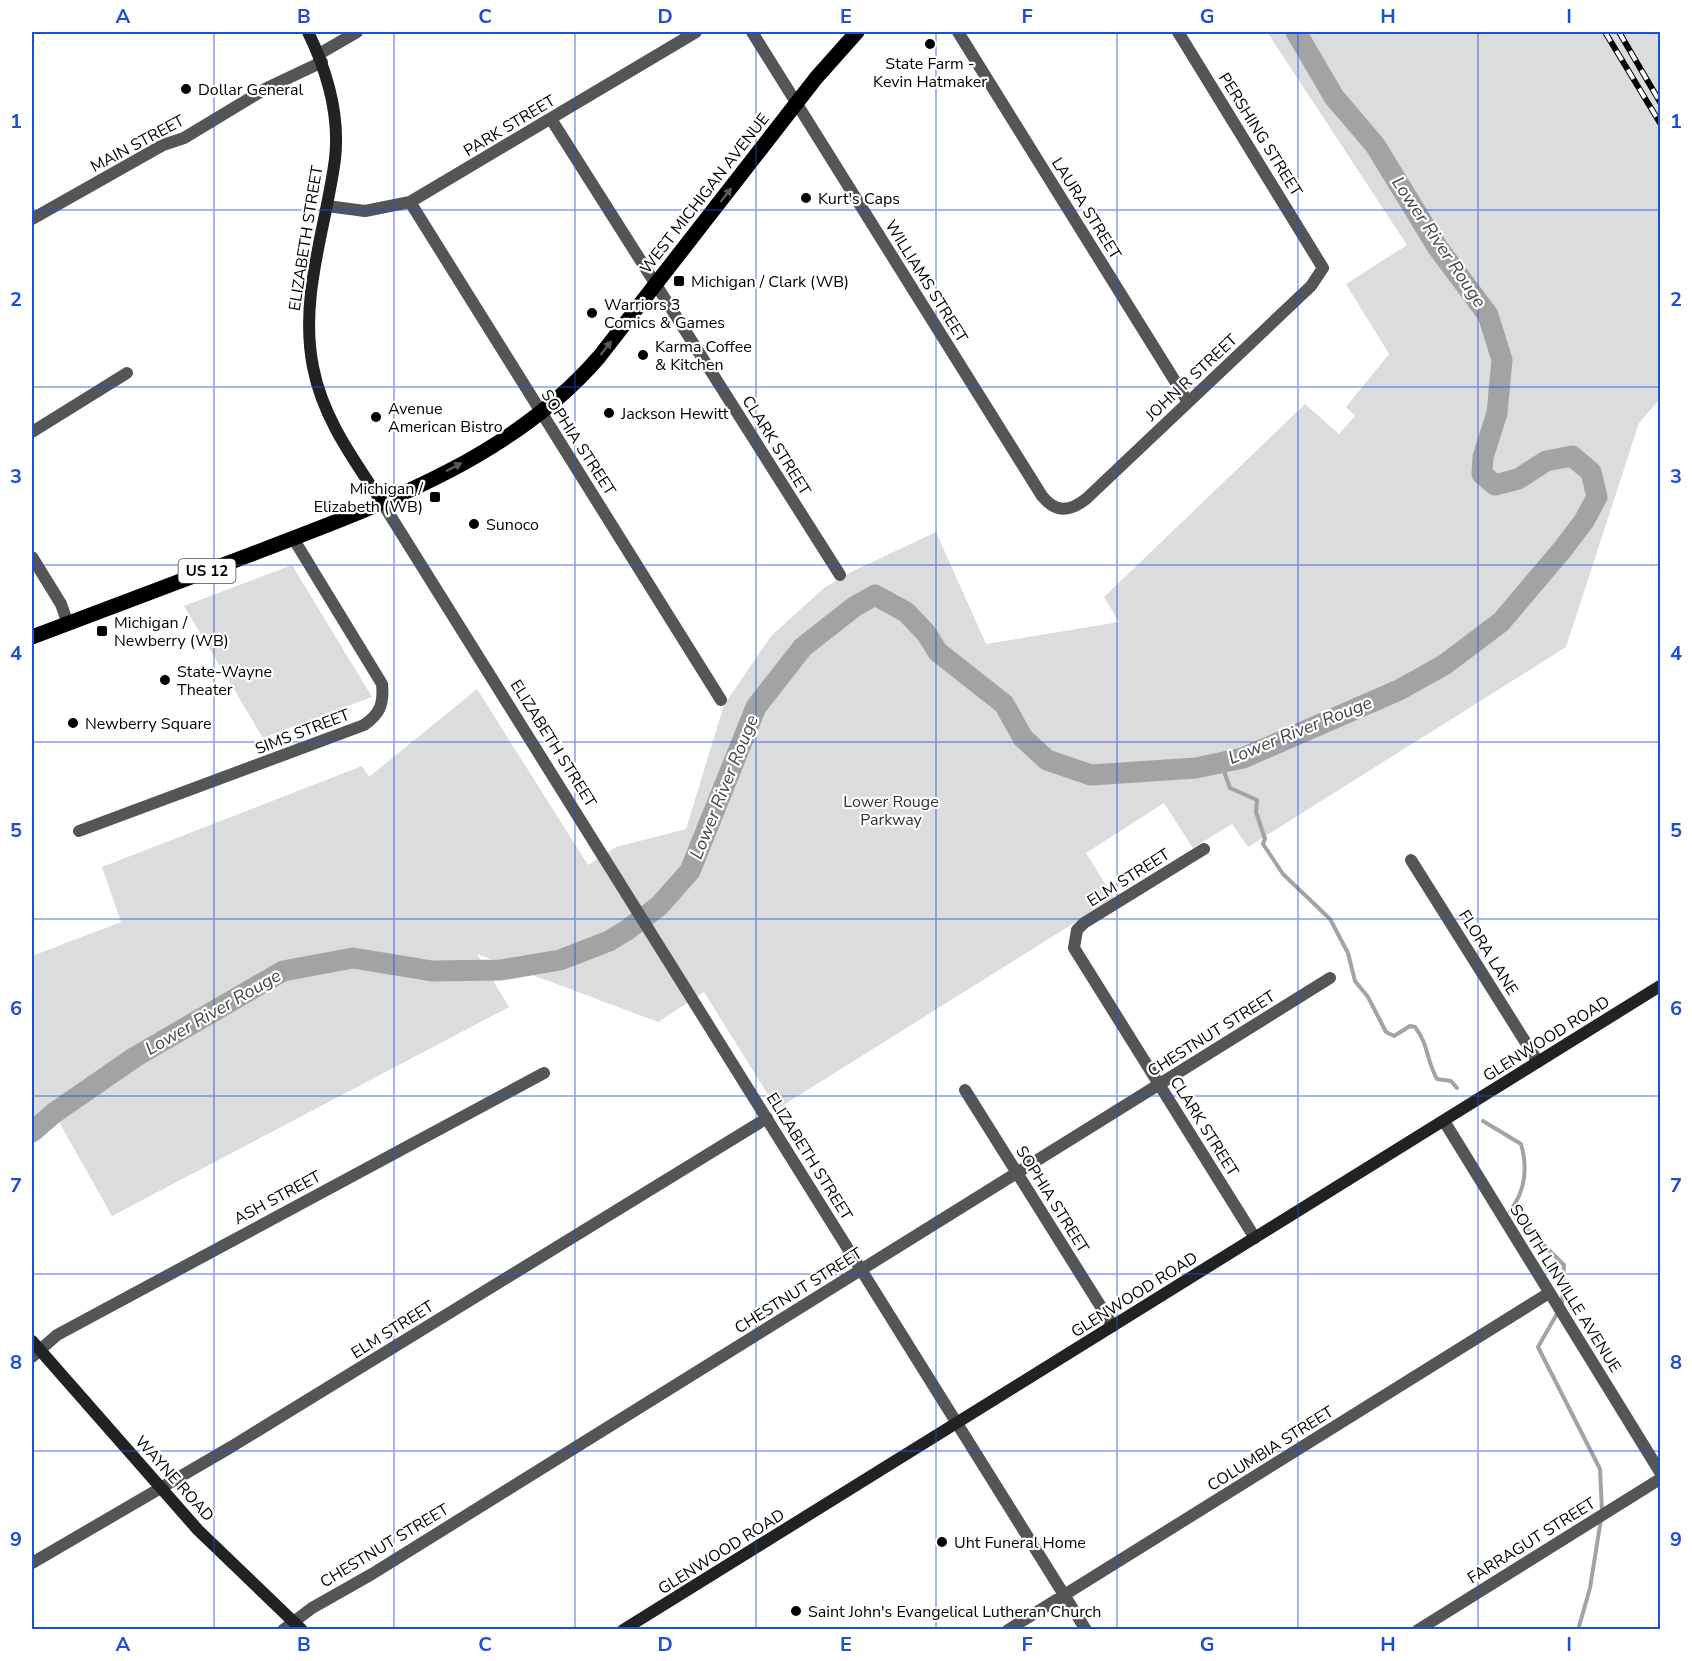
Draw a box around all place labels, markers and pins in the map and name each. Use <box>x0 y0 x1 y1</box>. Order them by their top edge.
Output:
marker: State Farm - Kevin Hatmaker <box>923 37 937 51</box>
place label: State Farm - Kevin Hatmaker <box>873 53 987 93</box>
place label: Dollar General <box>198 79 303 101</box>
marker: Dollar General <box>179 82 193 96</box>
place label: Kurt's Caps <box>818 188 900 210</box>
marker: Kurt's Caps <box>799 191 813 205</box>
place label: Michigan / Clark (WB) <box>691 271 849 293</box>
marker: Michigan / Clark (WB) <box>672 274 686 288</box>
place label: Warriors 3 Comics & Games <box>604 294 725 334</box>
marker: Warriors 3 Comics & Games <box>585 306 599 320</box>
place label: Karma Coffee & Kitchen <box>655 336 752 376</box>
marker: Karma Coffee & Kitchen <box>636 348 650 362</box>
place label: Avenue American Bistro <box>388 398 503 438</box>
place label: Jackson Hewitt <box>620 403 729 425</box>
marker: Jackson Hewitt <box>602 406 616 420</box>
marker: Avenue American Bistro <box>369 410 383 424</box>
place label: Michigan / Elizabeth (WB) <box>314 478 423 518</box>
marker: Michigan / Elizabeth (WB) <box>428 490 442 504</box>
place label: Sunoco <box>486 514 539 536</box>
marker: Sunoco <box>467 517 481 531</box>
place label: Michigan / Newberry (WB) <box>114 612 229 652</box>
marker: Michigan / Newberry (WB) <box>95 624 109 638</box>
place label: State-Wayne Theater <box>177 661 272 701</box>
marker: State-Wayne Theater <box>158 673 172 687</box>
place label: Newberry Square <box>85 713 212 735</box>
marker: Newberry Square <box>66 716 80 730</box>
place label: Uht Funeral Home <box>954 1532 1086 1554</box>
marker: Uht Funeral Home <box>935 1535 949 1549</box>
place label: Saint John's Evangelical Lutheran Church <box>808 1601 1101 1623</box>
marker: Saint John's Evangelical Lutheran Church <box>789 1604 803 1618</box>

